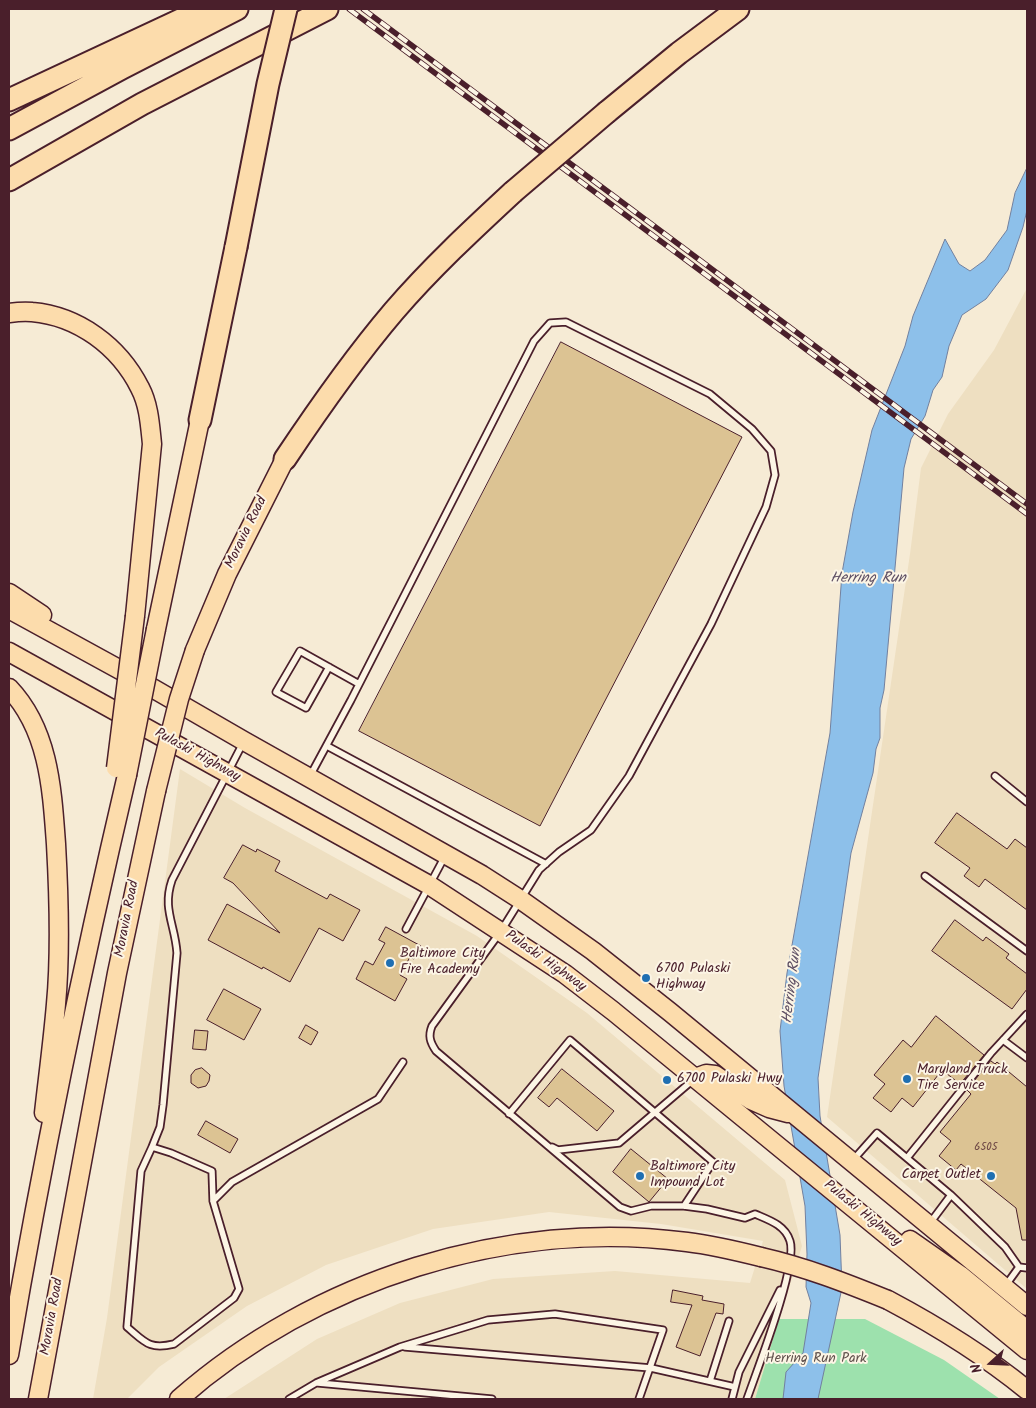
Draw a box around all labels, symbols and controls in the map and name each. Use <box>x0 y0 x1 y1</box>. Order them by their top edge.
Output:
street label: Moravia Road <box>222 494 272 572</box>
water label: Herring Run <box>830 570 906 588</box>
street label: Pulaski Highway <box>151 726 243 786</box>
street label: Moravia Road <box>112 879 144 959</box>
street label: Pulaski Highway <box>501 928 589 996</box>
place label: Baltimore City Fire Academy <box>400 947 485 980</box>
water label: Herring Run <box>779 947 807 1025</box>
marker: Baltimore City Fire Academy <box>384 957 396 969</box>
place label: 6700 Pulaski Highway <box>656 962 730 994</box>
marker: 6700 Pulaski Highway <box>640 972 652 984</box>
place label: Maryland Truck Tire Service <box>917 1063 1008 1096</box>
place label: 6700 Pulaski Hwy <box>677 1072 782 1088</box>
marker: Maryland Truck Tire Service <box>901 1073 913 1085</box>
marker: 6700 Pulaski Hwy <box>661 1074 673 1086</box>
house number: 6505 <box>974 1141 998 1155</box>
place label: Baltimore City Impound Lot <box>650 1160 735 1192</box>
place label: Carpet Outlet <box>902 1168 981 1184</box>
marker: Baltimore City Impound Lot <box>634 1170 646 1182</box>
marker: Carpet Outlet <box>985 1170 997 1182</box>
street label: Pulaski Highway <box>820 1178 904 1250</box>
street label: Moravia Road <box>38 1277 68 1357</box>
north arrow <box>966 1338 1016 1388</box>
park label: Herring Run Park <box>765 1352 867 1368</box>
text: N <box>965 1360 989 1376</box>

